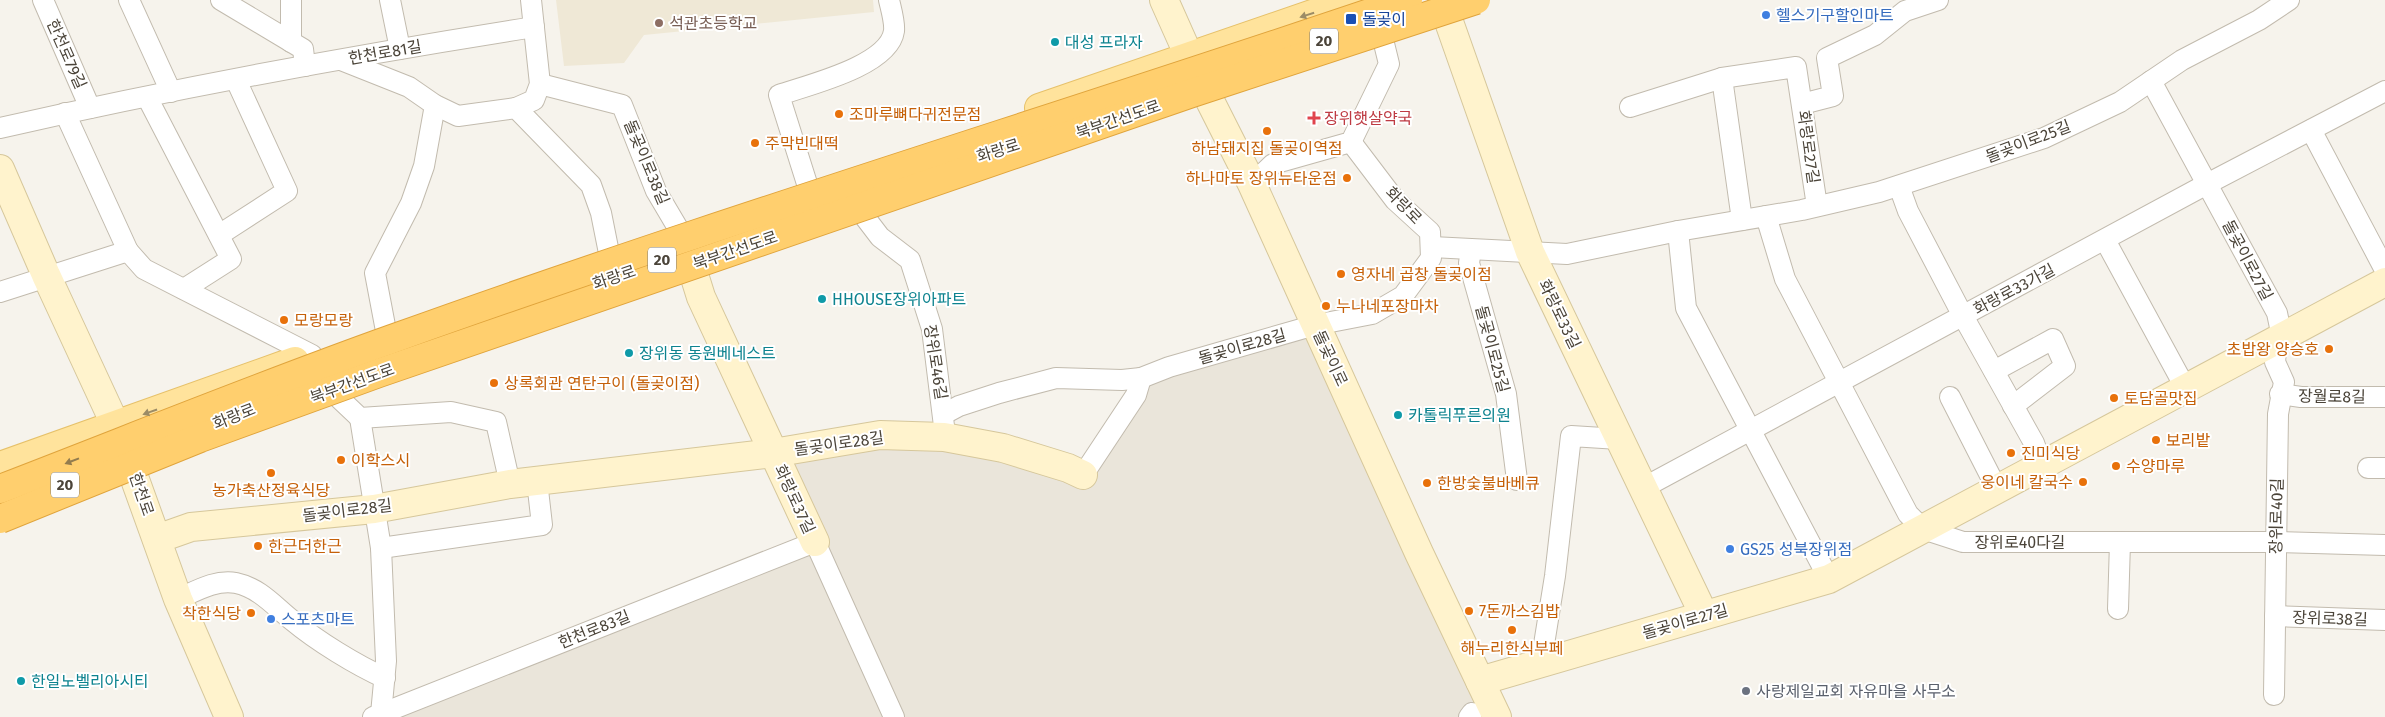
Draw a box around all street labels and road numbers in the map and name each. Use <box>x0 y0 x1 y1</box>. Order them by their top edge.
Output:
street label: 한천로79길 <box>43 16 90 92</box>
road number: 20 <box>1310 28 1338 54</box>
street label: 한천로81길 <box>347 37 423 68</box>
street label: 북부간선도로 <box>1073 96 1163 143</box>
street label: 화랑로27길 <box>1794 109 1823 185</box>
street label: 돌곶이로38길 <box>620 117 673 208</box>
street label: 돌곶이로25길 <box>1983 117 2073 166</box>
street label: 화랑로 <box>974 135 1022 166</box>
street label: 화랑로 <box>1381 183 1426 228</box>
street label: 돌곶이로27길 <box>2218 217 2277 304</box>
street label: 북부간선도로 <box>690 227 780 274</box>
road number: 20 <box>648 248 676 272</box>
street label: 화랑로33가길 <box>1970 260 2058 319</box>
street label: 화랑로 <box>590 261 638 294</box>
street label: 화랑로33길 <box>1535 276 1584 352</box>
street label: 돌곶이로25길 <box>1472 303 1513 395</box>
street label: 장위로46길 <box>920 323 951 401</box>
street label: 돌곶이로28길 <box>1196 325 1288 368</box>
street label: 돌곶이로 <box>1309 328 1352 389</box>
street label: 북부간선도로 <box>307 359 397 408</box>
street label: 장월로8길 <box>2298 386 2366 407</box>
street label: 화랑로 <box>210 399 258 434</box>
street label: 돌곶이로28길 <box>793 428 885 459</box>
street label: 화랑로37길 <box>770 462 819 537</box>
street label: 한천로 <box>125 470 158 518</box>
road number: 20 <box>51 472 79 498</box>
street label: 장위로40길 <box>2266 478 2287 554</box>
street label: 돌곶이로28길 <box>301 496 393 525</box>
street label: 장위로40다길 <box>1974 533 2066 552</box>
street label: 돌곶이로27길 <box>1640 600 1730 643</box>
street label: 한천로83길 <box>556 606 633 652</box>
street label: 장위로38길 <box>2292 608 2368 629</box>

